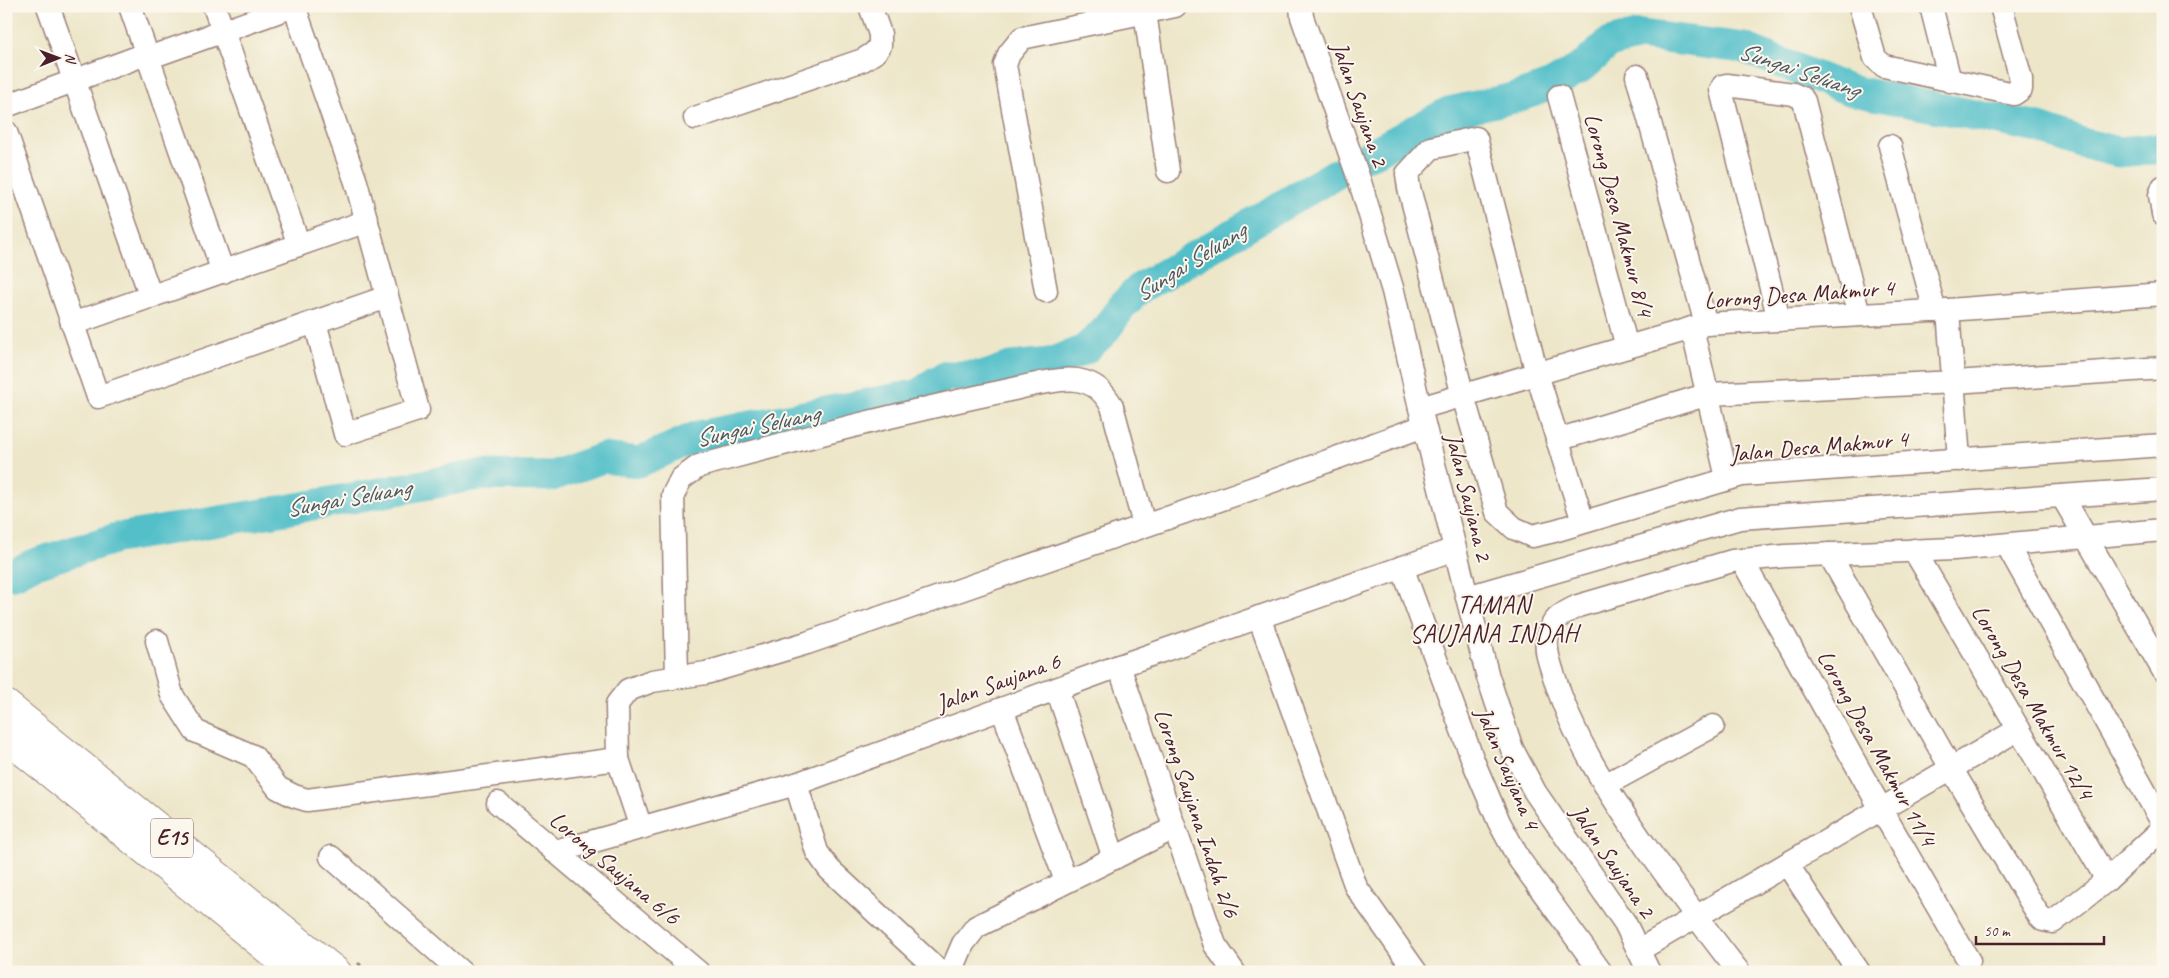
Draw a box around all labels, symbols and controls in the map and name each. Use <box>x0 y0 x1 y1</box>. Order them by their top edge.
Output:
north arrow <box>32 32 82 82</box>
water label: Sungai Seluang <box>1735 34 1867 107</box>
street label: Jalan Saujana 2 <box>1324 37 1396 172</box>
text: N <box>62 53 79 65</box>
street label: Lorong Desa Makmur 8/4 <box>1577 110 1661 322</box>
water label: Sungai Seluang <box>1128 213 1255 309</box>
street label: Lorong Desa Makmur 4 <box>1703 272 1897 316</box>
water label: Sungai Seluang <box>692 396 826 455</box>
street label: Jalan Desa Makmur 4 <box>1728 423 1911 469</box>
street label: Jalan Saujana 2 <box>1438 429 1500 566</box>
water label: Sungai Seluang <box>283 471 417 525</box>
district label: TAMAN SAUJANA INDAH <box>1409 589 1581 650</box>
street label: Lorong Desa Makmur 12/4 <box>1965 599 2102 807</box>
street label: Jalan Saujana 6 <box>931 645 1065 719</box>
street label: Lorong Desa Makmur 11/4 <box>1811 645 1944 853</box>
street label: Jalan Saujana 4 <box>1468 701 1548 836</box>
street label: Lorong Saujana Indah 2/6 <box>1147 705 1247 922</box>
street label: Jalan Saujana 2 <box>1564 798 1663 925</box>
street label: Lorong Saujana 6/6 <box>543 805 688 932</box>
road number: E15 <box>151 818 193 858</box>
scale bar <box>1976 913 2104 945</box>
text: 50 m <box>1984 922 2011 941</box>

